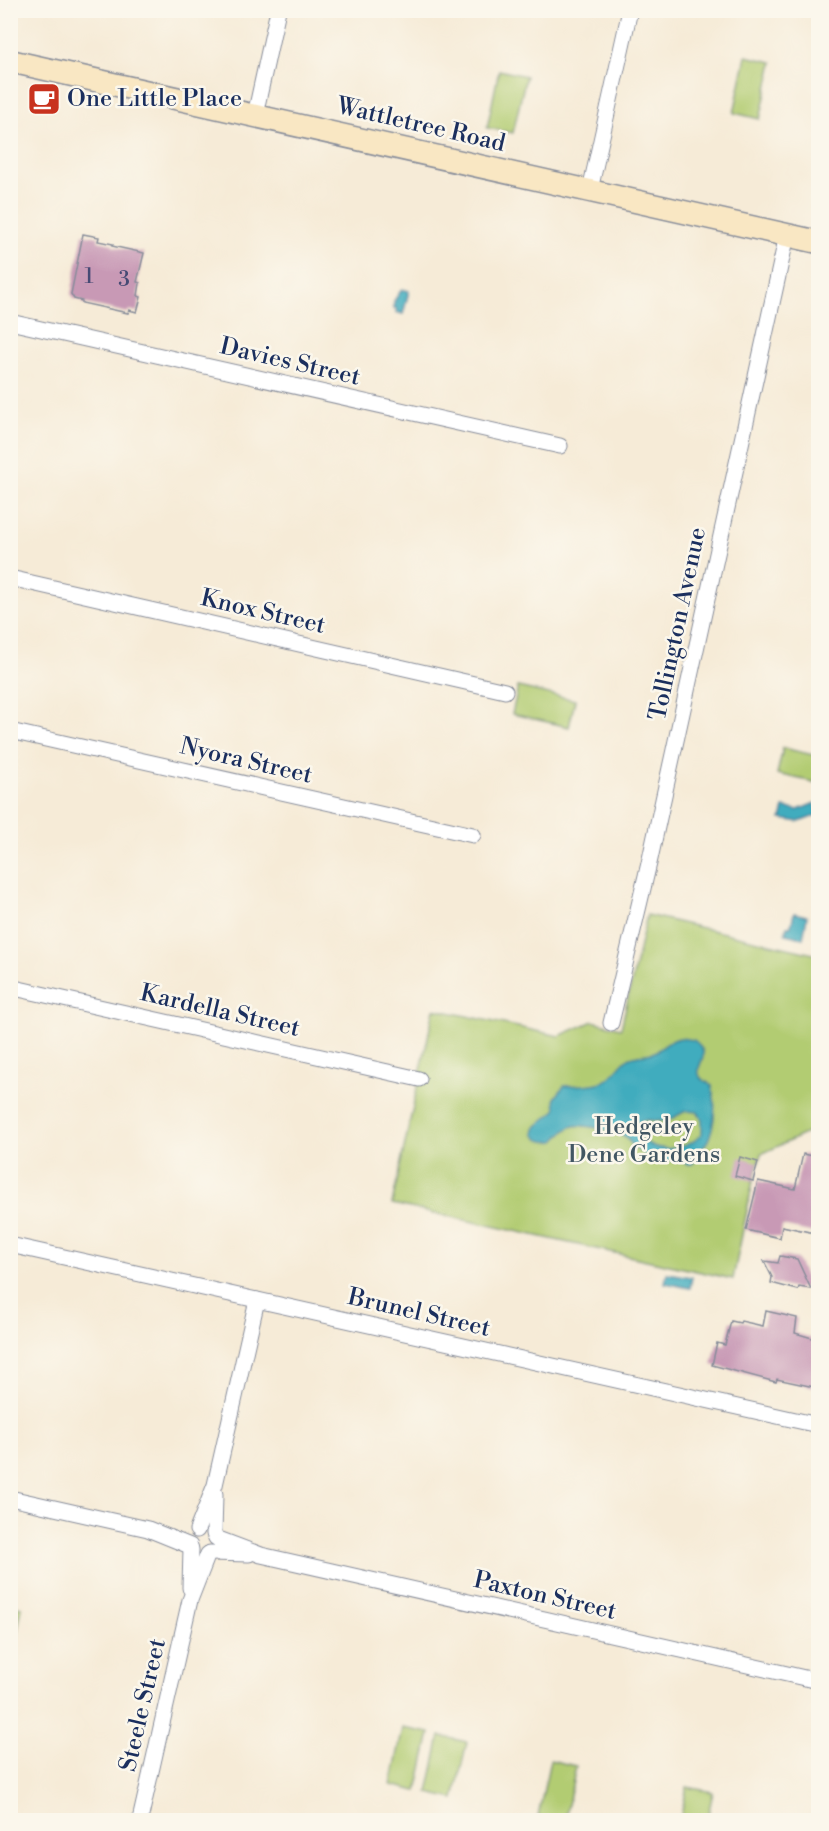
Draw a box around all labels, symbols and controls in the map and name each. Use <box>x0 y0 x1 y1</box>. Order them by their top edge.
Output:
cafe icon: One Little Place <box>26 81 62 117</box>
place label: One Little Place <box>67 84 242 114</box>
street label: Wattletree Road <box>333 91 509 159</box>
house number: 1 <box>84 264 94 290</box>
house number: 3 <box>118 267 130 293</box>
street label: Davies Street <box>217 331 364 393</box>
street label: Tollington Avenue <box>643 524 713 724</box>
street label: Knox Street <box>198 583 329 641</box>
street label: Nyora Street <box>177 731 316 791</box>
street label: Kardella Street <box>137 978 303 1044</box>
park label: Hedgeley Dene Gardens <box>568 1112 720 1170</box>
street label: Brunel Street <box>344 1282 494 1344</box>
street label: Paxton Street <box>471 1565 620 1627</box>
street label: Steele Street <box>113 1635 173 1774</box>

